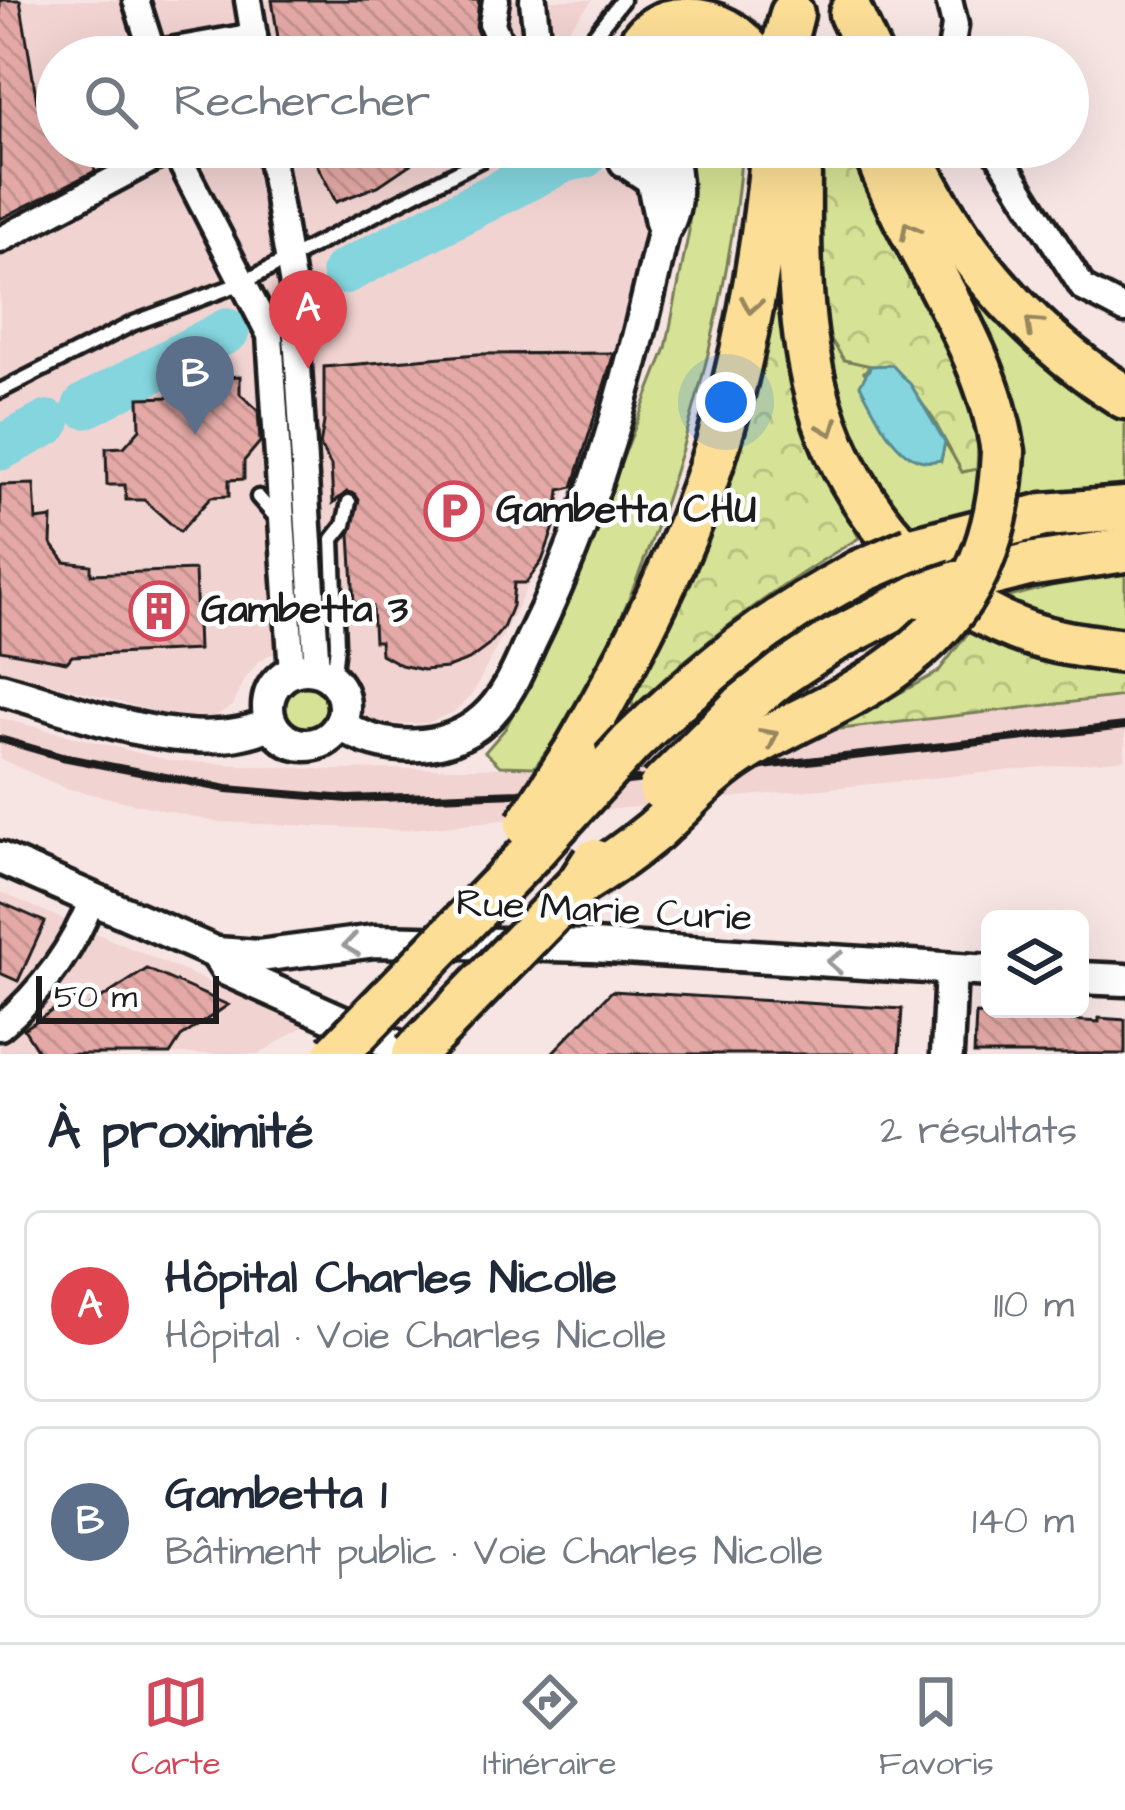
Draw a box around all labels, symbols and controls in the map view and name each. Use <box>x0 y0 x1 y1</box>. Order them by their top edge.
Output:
search box <box>36 36 1089 168</box>
icon: search <box>78 69 144 135</box>
text: Rechercher <box>174 71 430 133</box>
one-way arrow <box>901 220 924 242</box>
pin: A <box>269 270 347 369</box>
one-way arrow <box>739 295 765 315</box>
one-way arrow <box>1025 317 1047 339</box>
pin: B <box>156 336 234 435</box>
your location <box>696 372 756 432</box>
one-way arrow <box>815 417 839 438</box>
parking icon: Gambetta CHU <box>423 480 485 542</box>
place label: Gambetta CHU <box>496 484 756 538</box>
building icon: Gambetta 3 <box>128 580 190 642</box>
place label: Gambetta 3 <box>201 584 408 638</box>
one-way arrow <box>758 728 779 751</box>
street label: Rue Marie Curie <box>455 876 753 946</box>
map controls <box>981 910 1089 1018</box>
button: layers <box>981 910 1089 1018</box>
one-way arrow <box>341 931 360 957</box>
one-way arrow <box>825 949 844 975</box>
scale bar <box>36 970 219 1023</box>
text: 50 m <box>54 974 137 1020</box>
text: À proximité <box>48 1097 314 1168</box>
text: 2 résultats <box>880 1105 1077 1159</box>
text: Hôpital Charles Nicolle <box>165 1248 617 1310</box>
text: A <box>78 1279 102 1333</box>
text: 110 m <box>993 1279 1074 1333</box>
text: Hôpital · Voie Charles Nicolle <box>165 1310 667 1364</box>
text: Gambetta 1 <box>165 1464 387 1526</box>
text: B <box>76 1495 104 1549</box>
text: 140 m <box>972 1495 1074 1549</box>
text: Bâtiment public · Voie Charles Nicolle <box>165 1526 823 1580</box>
tab: Carte <box>131 1669 221 1787</box>
tab: Itinéraire <box>483 1669 617 1787</box>
tab: Favoris <box>879 1669 994 1787</box>

